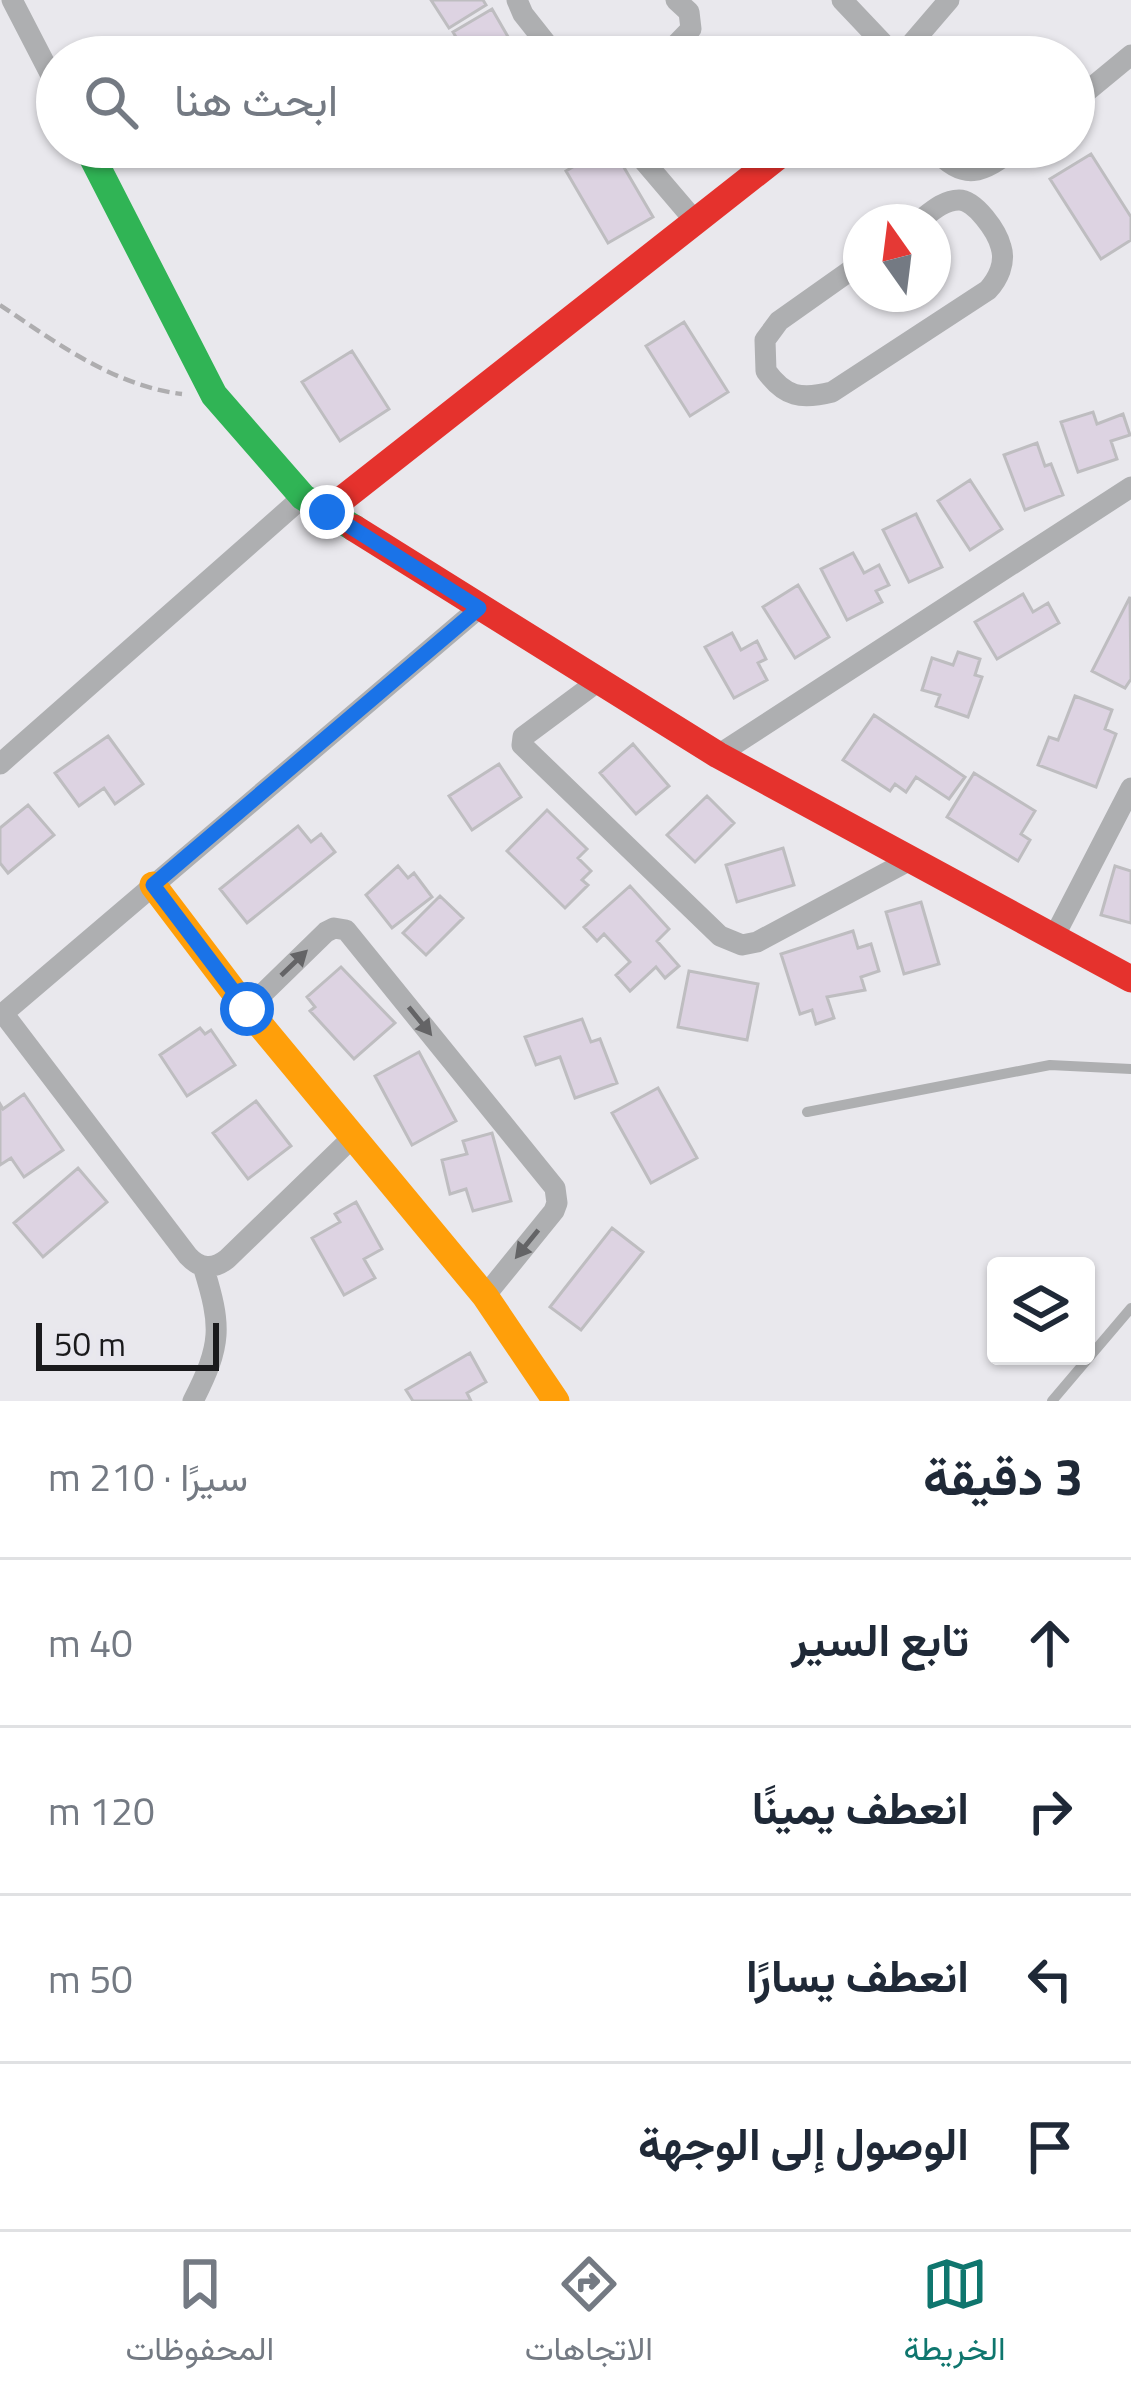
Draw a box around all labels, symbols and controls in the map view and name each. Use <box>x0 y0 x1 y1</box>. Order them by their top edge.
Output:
search box <box>36 36 1095 168</box>
text: ابحث هنا <box>174 65 338 133</box>
icon: search <box>78 69 144 135</box>
north arrow <box>843 204 951 312</box>
route end <box>300 485 354 539</box>
one-way arrow <box>279 950 308 978</box>
route start <box>220 982 274 1036</box>
one-way arrow <box>407 1005 432 1036</box>
one-way arrow <box>514 1229 540 1259</box>
map controls <box>987 1257 1095 1365</box>
button: layers <box>987 1257 1095 1365</box>
scale bar <box>36 1317 219 1370</box>
text: 50 m <box>54 1319 126 1369</box>
text: 3 دقيقة <box>923 1437 1083 1515</box>
text: سيرًا · 210 m <box>48 1447 248 1506</box>
text: تابع السير <box>791 1605 969 1673</box>
icon: ahead <box>1017 1610 1083 1676</box>
text: 40 m <box>48 1613 133 1672</box>
text: انعطف يمينًا <box>752 1773 969 1841</box>
icon: right <box>1017 1778 1083 1844</box>
text: 120 m <box>48 1781 155 1840</box>
text: انعطف يسارًا <box>746 1941 969 2009</box>
icon: left <box>1017 1946 1083 2012</box>
text: 50 m <box>48 1949 133 2008</box>
text: الوصول إلى الوجهة <box>638 2109 969 2177</box>
icon: arrive <box>1017 2114 1083 2180</box>
tab: المحفوظات <box>125 2251 274 2378</box>
tab: الاتجاهات <box>525 2251 653 2378</box>
tab: الخريطة <box>904 2251 1006 2378</box>

